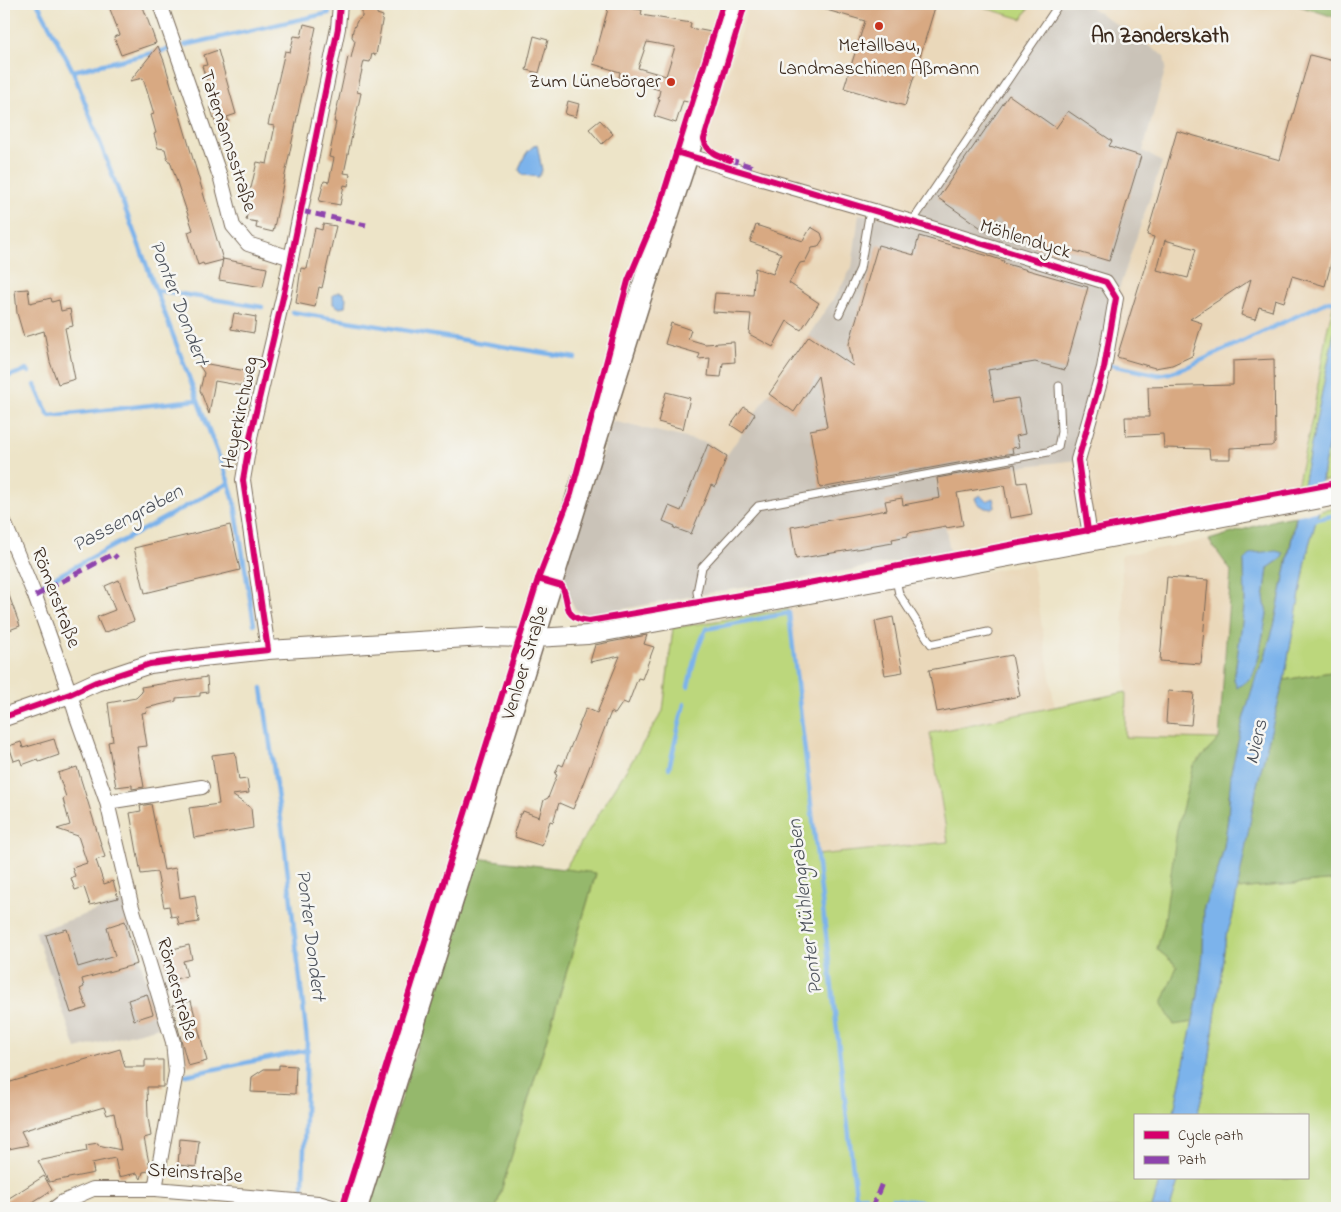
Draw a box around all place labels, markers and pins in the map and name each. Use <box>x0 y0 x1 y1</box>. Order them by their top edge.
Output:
marker: Metallbau, Landmaschinen Aßmann <box>873 20 885 32</box>
place label: Metallbau, Landmaschinen Aßmann <box>779 32 979 84</box>
place label: Zum Lünebörger <box>529 68 662 98</box>
marker: Zum Lünebörger <box>665 76 677 88</box>

